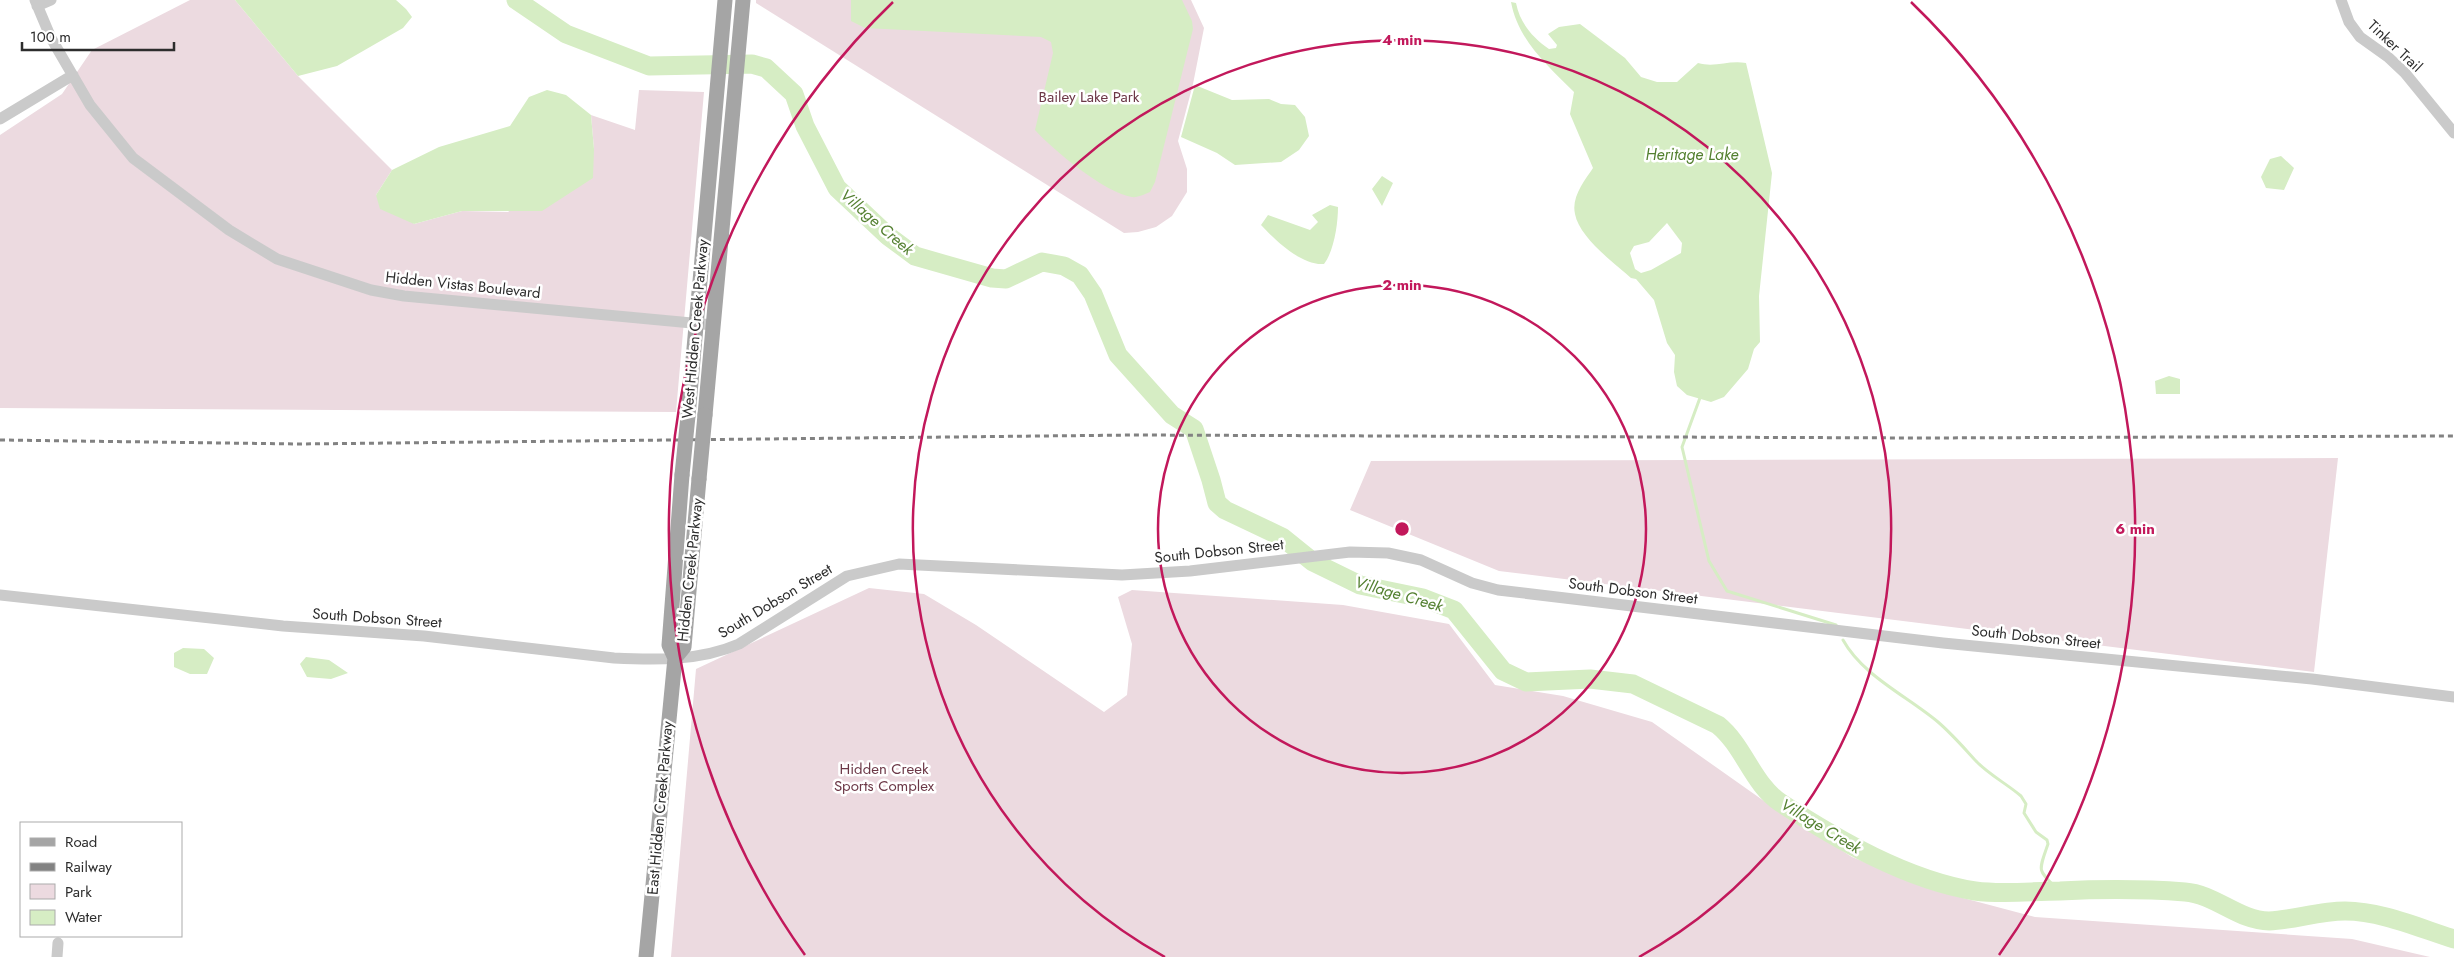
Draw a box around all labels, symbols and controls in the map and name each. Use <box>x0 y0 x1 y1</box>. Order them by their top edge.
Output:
street label: Tinker Trail <box>2363 15 2427 77</box>
scale bar <box>22 20 175 52</box>
text: 100 m <box>30 26 71 48</box>
text: 4 min <box>1382 29 1422 51</box>
park label: Bailey Lake Park <box>1039 86 1140 108</box>
water label: Heritage Lake <box>1645 143 1739 166</box>
water label: Village Creek <box>835 184 920 261</box>
street label: West Hidden Creek Parkway <box>676 238 714 420</box>
street label: Hidden Vistas Boulevard <box>384 266 542 304</box>
text: 2 min <box>1382 274 1422 296</box>
street label: Hidden Creek Parkway <box>672 497 709 643</box>
text: 6 min <box>2115 518 2155 540</box>
centre of rings <box>1393 520 1411 538</box>
street label: South Dobson Street <box>1153 533 1285 569</box>
street label: South Dobson Street <box>714 558 837 644</box>
water label: Village Creek <box>1352 570 1447 618</box>
street label: South Dobson Street <box>1567 572 1699 610</box>
street label: South Dobson Street <box>312 603 443 634</box>
street label: South Dobson Street <box>1970 619 2102 655</box>
street label: East Hidden Creek Parkway <box>641 720 679 896</box>
park label: Hidden Creek Sports Complex <box>834 758 935 797</box>
water label: Village Creek <box>1776 793 1867 860</box>
legend <box>20 822 182 937</box>
text: Road <box>65 831 97 853</box>
text: Railway <box>65 856 112 878</box>
text: Park <box>65 881 92 903</box>
text: Water <box>65 906 103 928</box>

